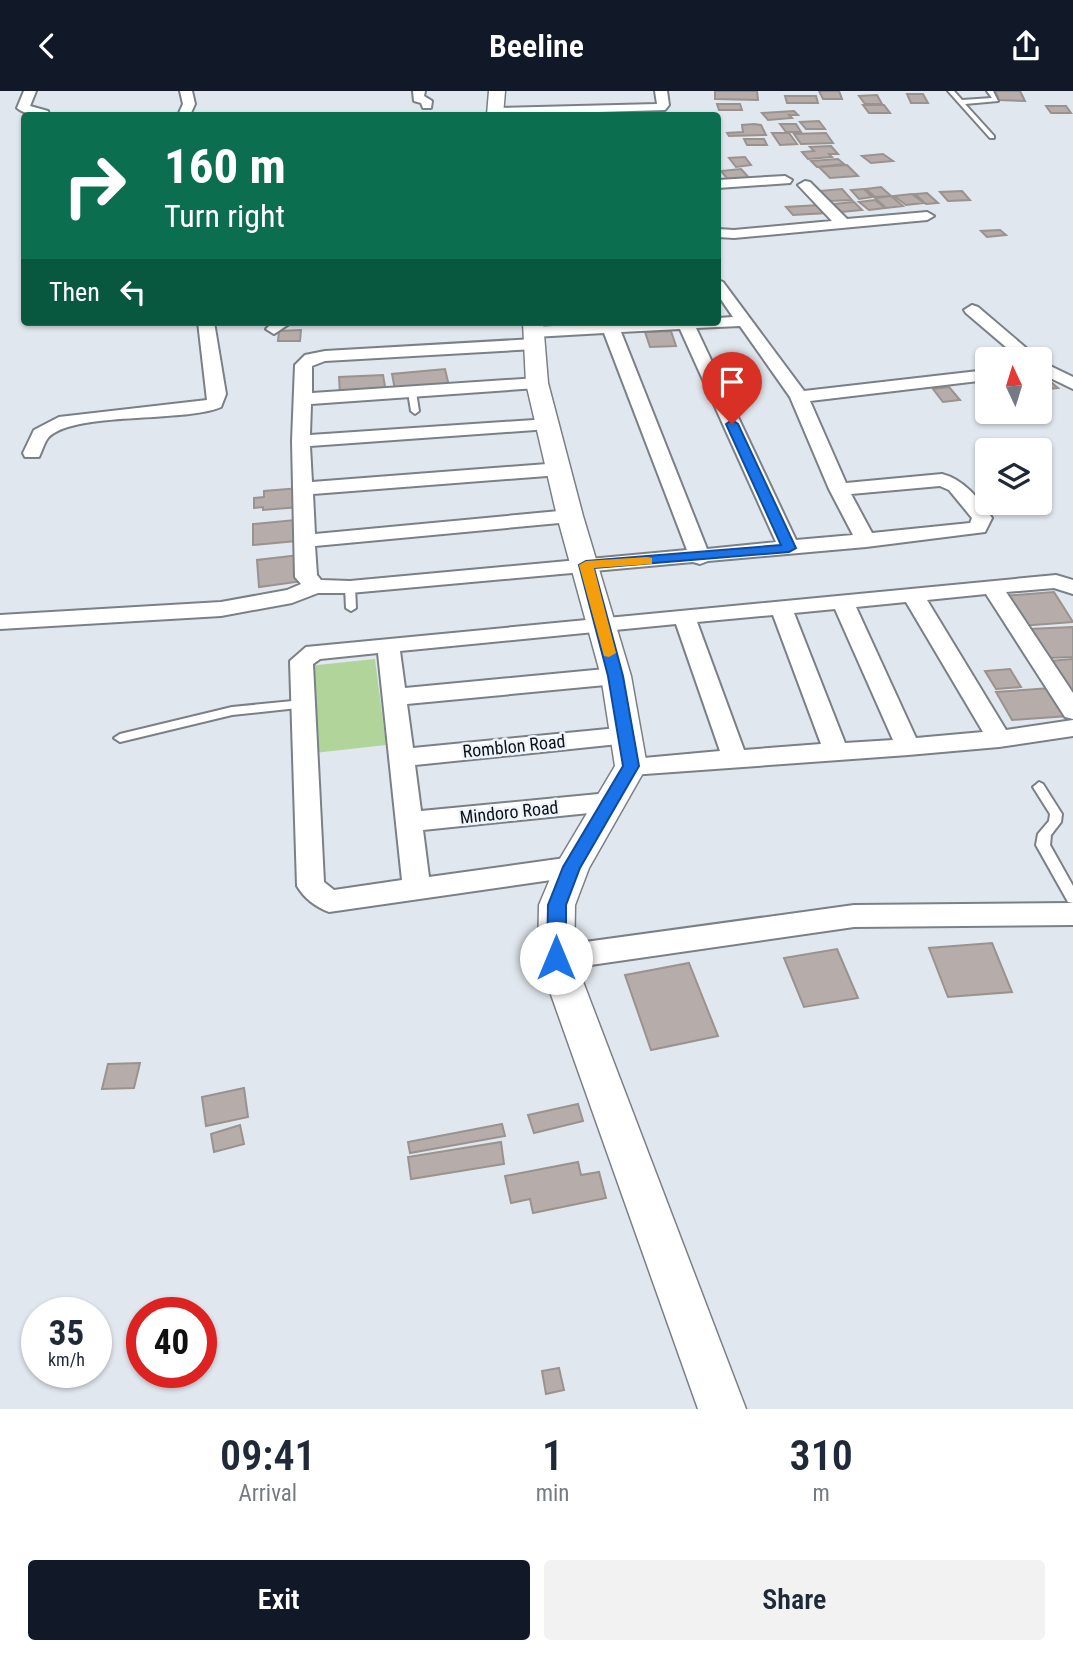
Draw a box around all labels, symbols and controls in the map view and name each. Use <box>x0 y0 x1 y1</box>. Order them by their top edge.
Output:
icon: back <box>28 27 66 65</box>
text: Beeline <box>489 27 584 65</box>
icon: share <box>1007 27 1045 65</box>
text: 160 m <box>164 138 286 195</box>
icon: right <box>49 140 140 231</box>
text: Turn right <box>164 197 285 235</box>
icon: left <box>114 273 152 311</box>
text: Then <box>49 277 100 307</box>
north arrow <box>975 347 1052 423</box>
map controls <box>975 347 1052 515</box>
pin <box>702 352 762 424</box>
icon: arrive <box>713 363 751 401</box>
button: layers <box>975 438 1052 515</box>
street label: Romblon Road <box>462 730 566 762</box>
street label: Mindoro Road <box>459 796 559 828</box>
position arrow <box>519 921 593 995</box>
speed limit sign: 40 <box>126 1297 217 1388</box>
text: 35 <box>49 1313 84 1354</box>
text: km/h <box>48 1349 85 1370</box>
text: 09:41 <box>220 1431 316 1480</box>
text: 1 <box>542 1431 563 1480</box>
text: 310 <box>790 1431 853 1480</box>
text: Arrival <box>239 1480 297 1507</box>
text: min <box>536 1480 569 1507</box>
text: m <box>813 1480 830 1507</box>
button: Exit <box>28 1560 530 1640</box>
button: Share <box>544 1560 1045 1640</box>

